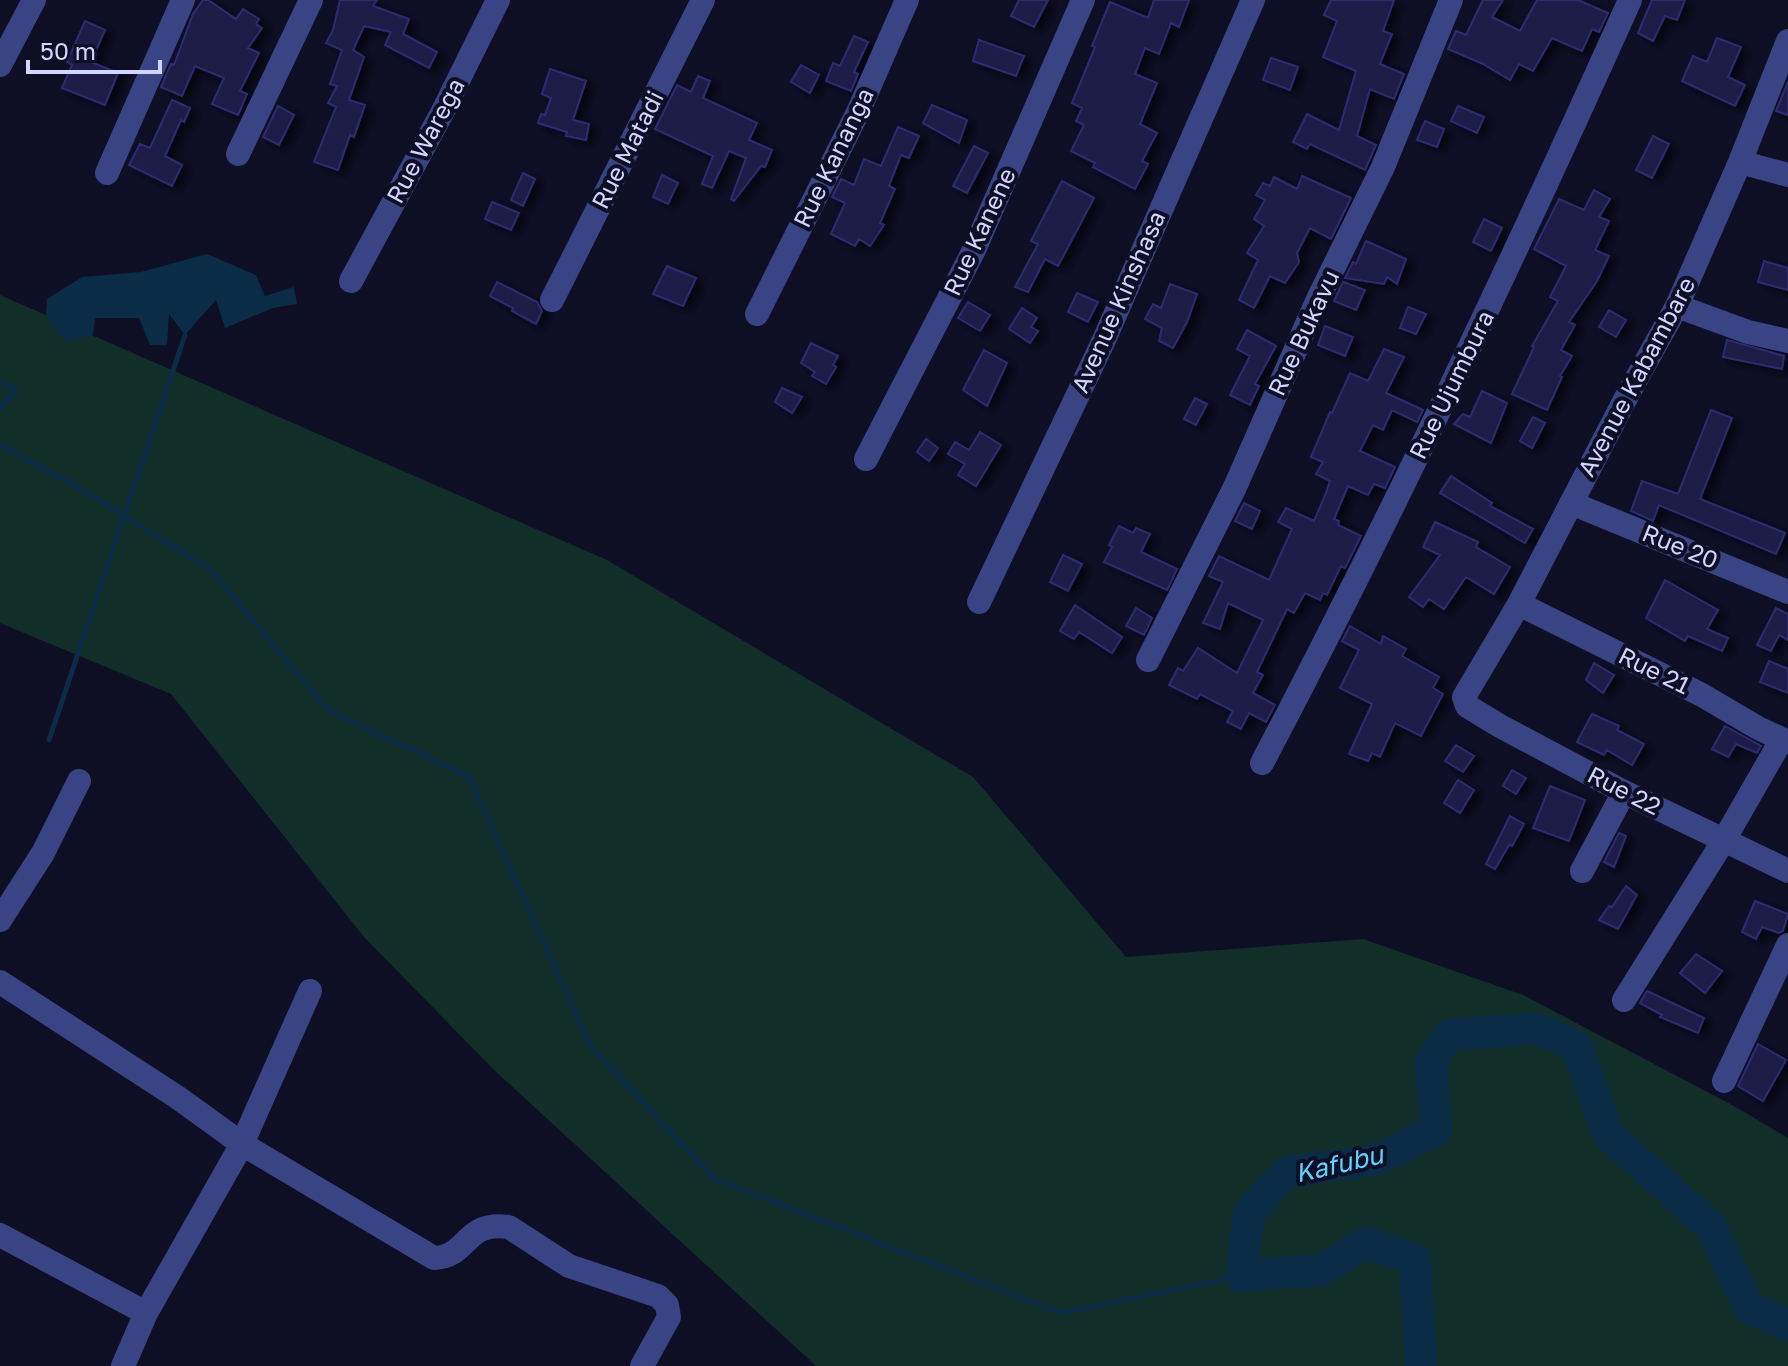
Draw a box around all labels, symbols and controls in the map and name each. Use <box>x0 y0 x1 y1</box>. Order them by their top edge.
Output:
scale bar <box>28 24 160 74</box>
text: 50 m <box>40 36 96 65</box>
street label: Rue Warega <box>380 73 470 208</box>
street label: Rue Kananga <box>786 83 879 232</box>
street label: Rue Matadi <box>585 85 669 213</box>
street label: Rue Kanene <box>936 163 1021 300</box>
street label: Avenue Kinshasa <box>1065 206 1171 397</box>
street label: Rue Bukavu <box>1261 265 1344 400</box>
street label: Avenue Kabambare <box>1571 272 1700 481</box>
street label: Rue Ujumbura <box>1402 305 1499 463</box>
street label: Rue 20 <box>1638 517 1723 574</box>
street label: Rue 21 <box>1614 640 1695 699</box>
street label: Rue 22 <box>1583 759 1666 820</box>
water label: Kafubu <box>1292 1138 1388 1189</box>

